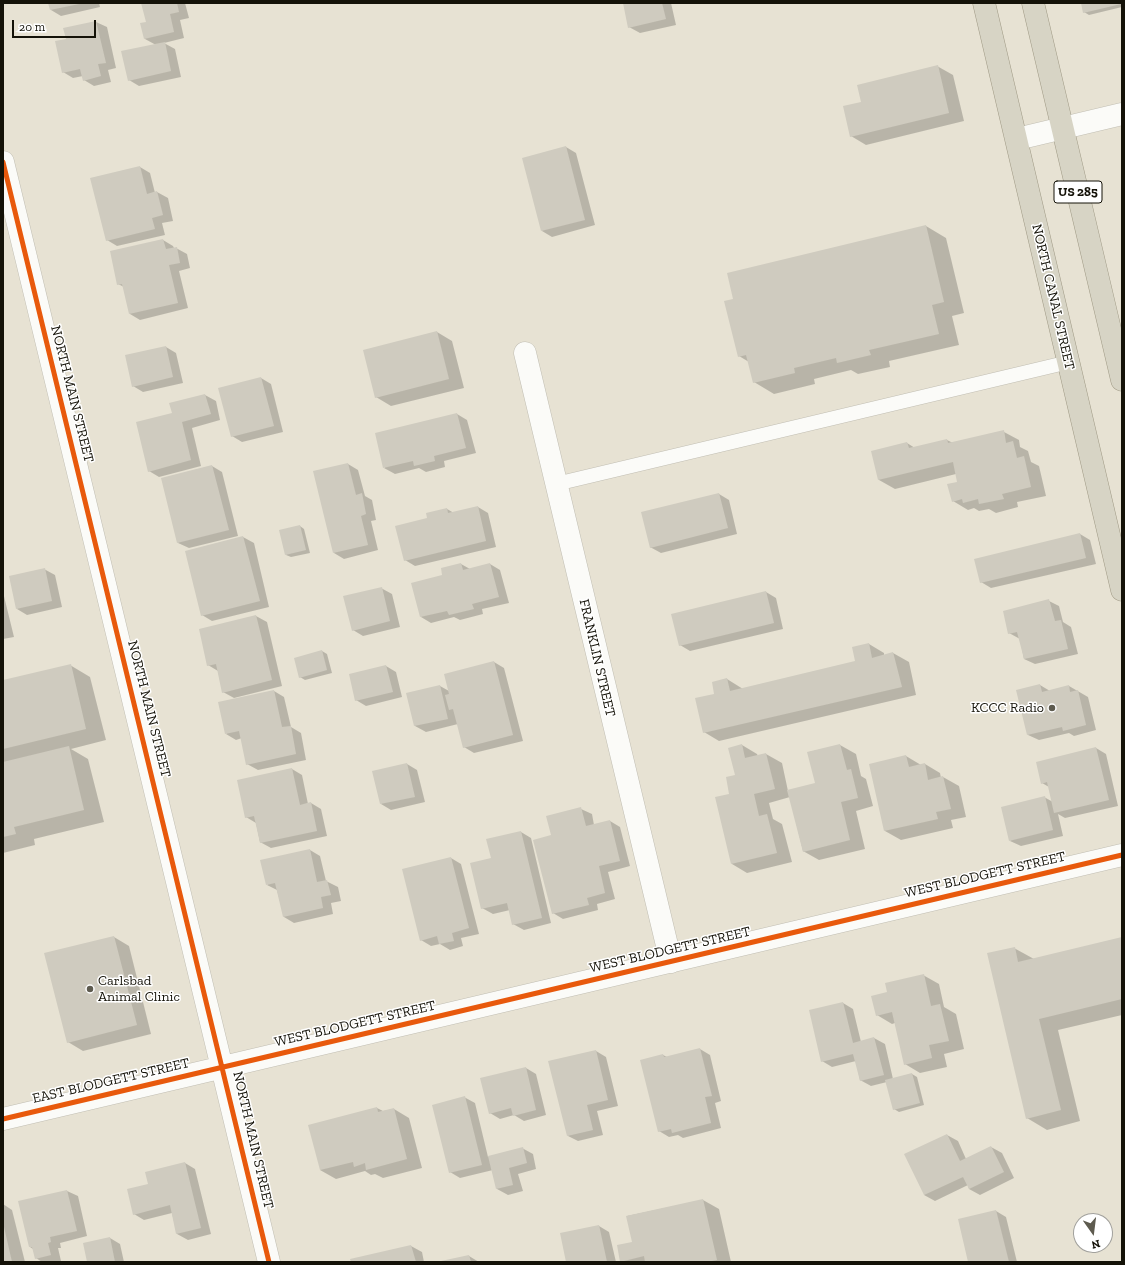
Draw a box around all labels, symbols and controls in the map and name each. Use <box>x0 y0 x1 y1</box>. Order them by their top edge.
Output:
scale bar <box>14 12 98 38</box>
text: 20 m <box>19 20 45 34</box>
road number: US 285 <box>1054 181 1102 203</box>
street label: NORTH CANAL STREET <box>1028 222 1078 372</box>
street label: NORTH MAIN STREET <box>47 324 97 464</box>
street label: FRANKLIN STREET <box>575 597 619 719</box>
street label: NORTH MAIN STREET <box>124 639 174 779</box>
place label: KCCC Radio <box>971 700 1044 716</box>
marker: KCCC Radio <box>1047 703 1057 713</box>
street label: WEST BLODGETT STREET <box>903 848 1067 902</box>
street label: WEST BLODGETT STREET <box>588 923 752 977</box>
place label: Carlsbad Animal Clinic <box>98 973 180 1006</box>
marker: Carlsbad Animal Clinic <box>85 984 95 994</box>
street label: WEST BLODGETT STREET <box>273 997 437 1051</box>
street label: EAST BLODGETT STREET <box>31 1055 191 1107</box>
street label: NORTH MAIN STREET <box>229 1070 277 1210</box>
north arrow <box>1073 1213 1113 1253</box>
text: N <box>1090 1237 1101 1251</box>

